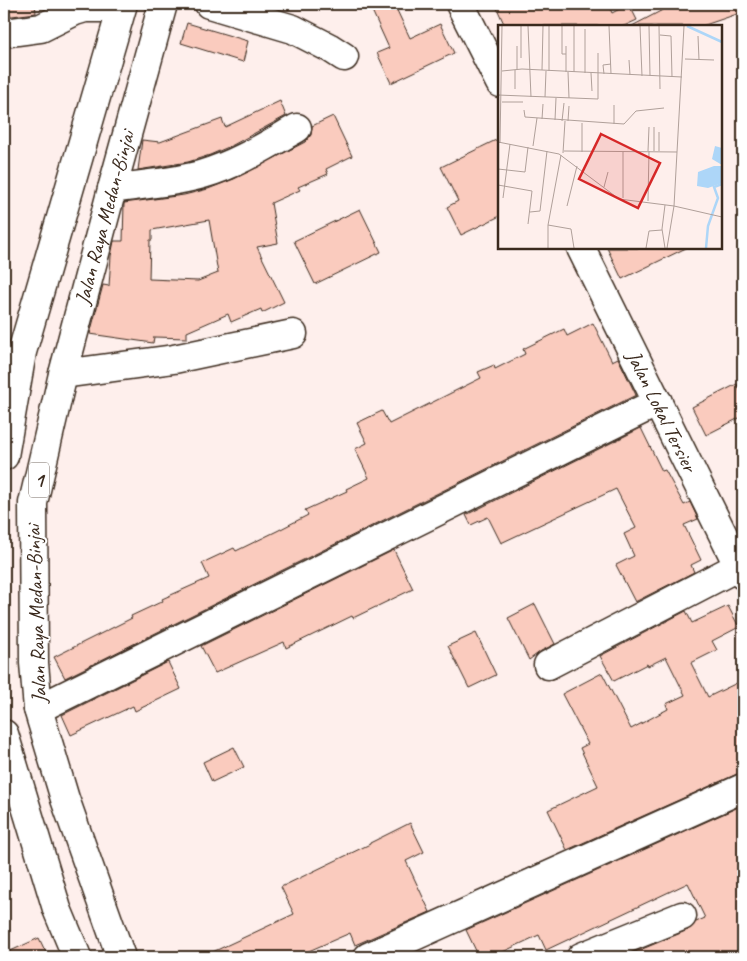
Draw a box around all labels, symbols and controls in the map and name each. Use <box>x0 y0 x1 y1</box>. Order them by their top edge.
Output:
inset map <box>498 25 722 249</box>
street label: Jalan Raya Medan-Binjai <box>69 125 141 308</box>
street label: Jalan Lokal Tersier <box>620 345 704 478</box>
road number: 1 <box>29 462 49 498</box>
street label: Jalan Raya Medan-Binjai <box>20 521 52 705</box>

